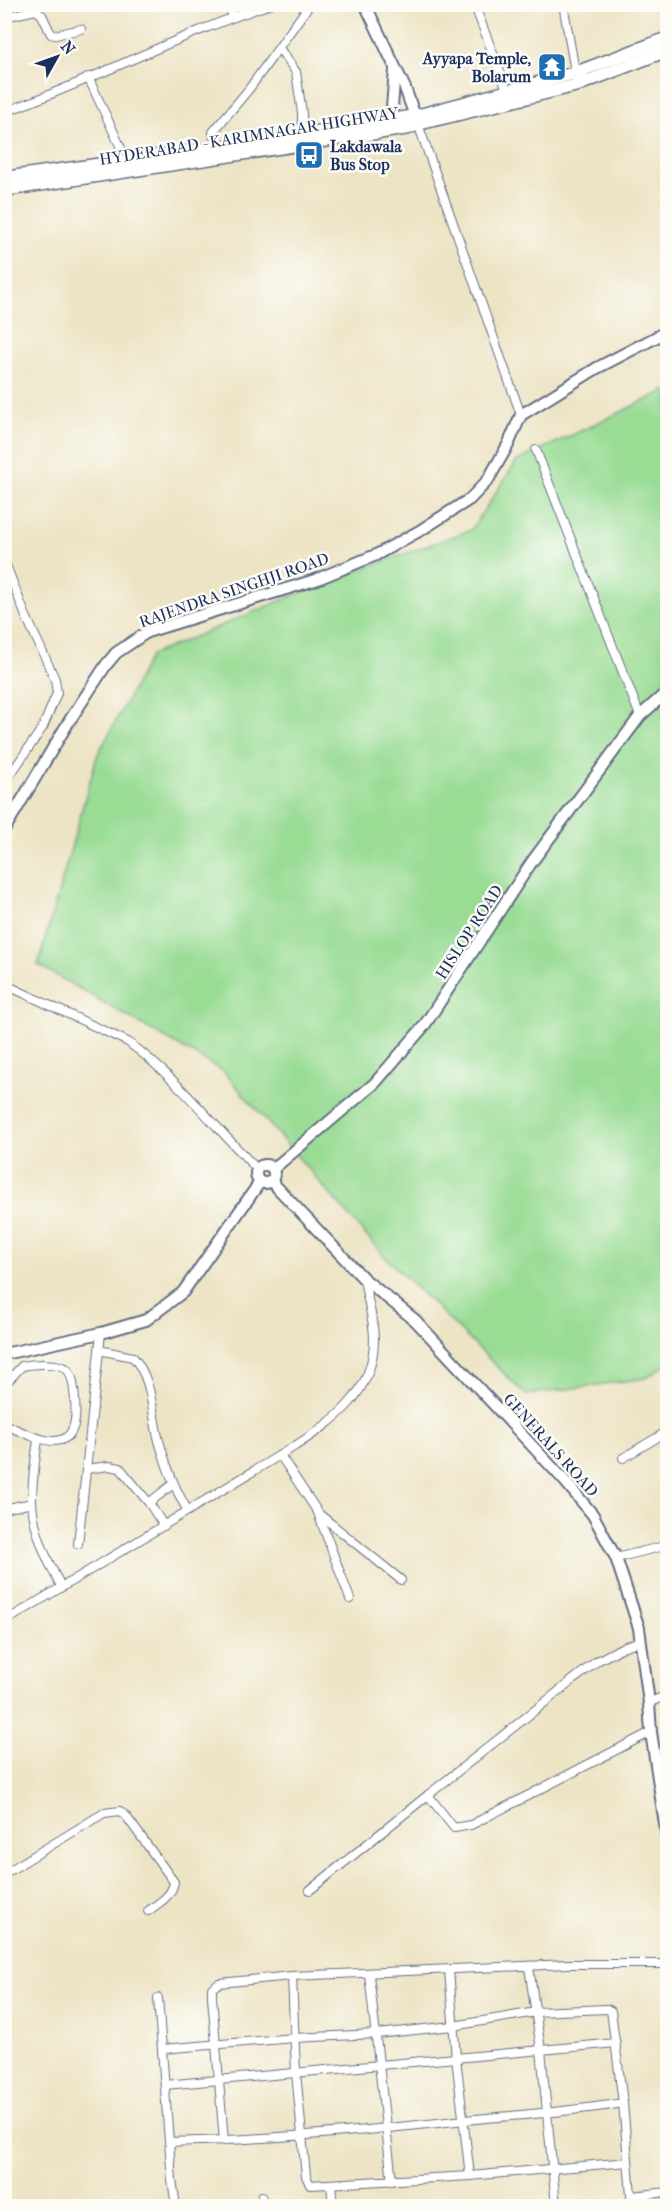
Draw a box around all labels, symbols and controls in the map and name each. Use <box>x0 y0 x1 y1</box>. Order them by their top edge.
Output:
north arrow <box>27 27 87 87</box>
text: N <box>57 37 80 59</box>
place label: Ayyapa Temple, Bolarum <box>422 49 532 86</box>
temple icon: Ayyapa Temple, Bolarum <box>536 51 568 83</box>
street label: HYDERABAD - KARIMNAGAR HIGHWAY <box>98 103 401 169</box>
place label: Lakdawala Bus Stop <box>330 137 402 175</box>
bus stop icon: Lakdawala Bus Stop <box>293 139 325 171</box>
street label: RAJENDRA SINGHJI ROAD <box>137 549 331 631</box>
street label: HISLOP ROAD <box>431 881 507 983</box>
street label: GENERALS ROAD <box>500 1389 602 1501</box>

